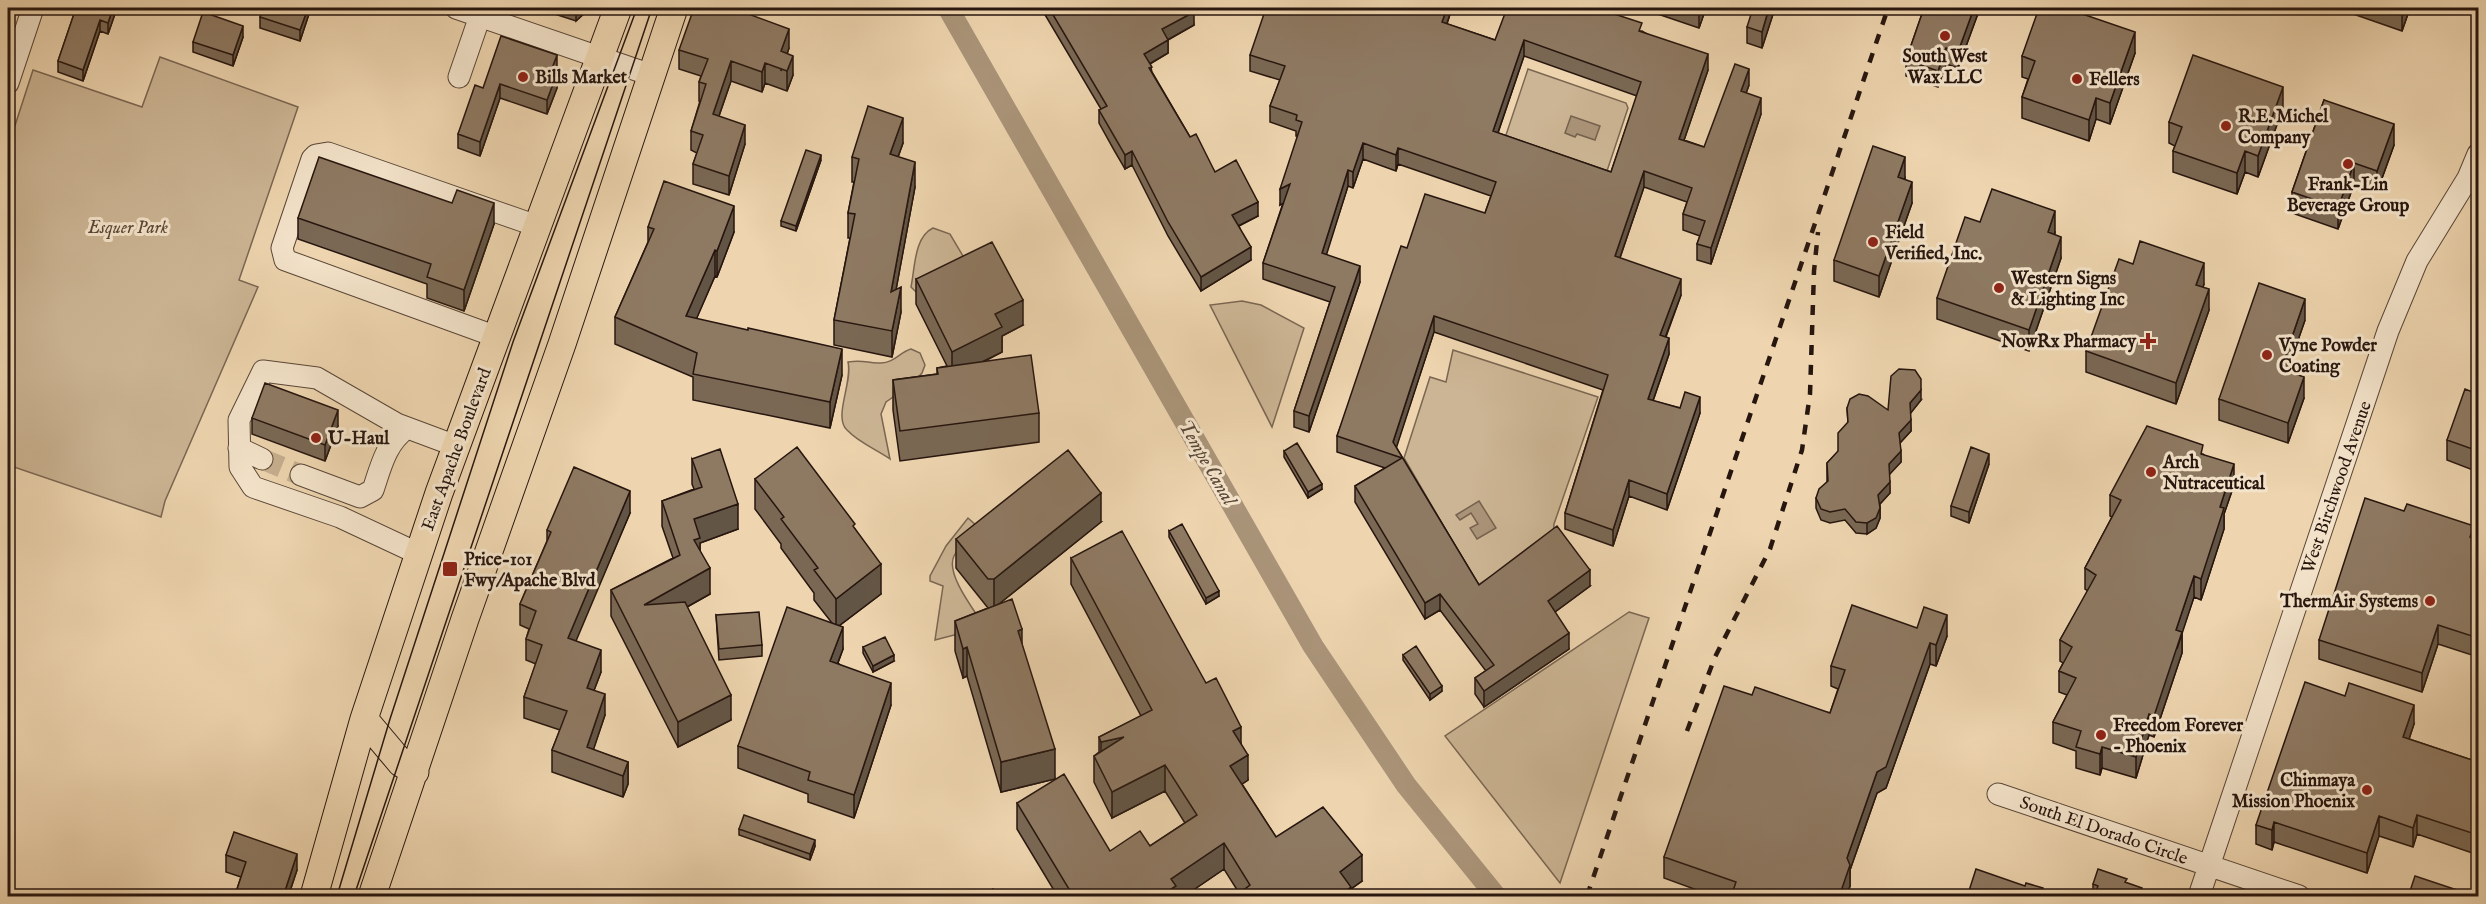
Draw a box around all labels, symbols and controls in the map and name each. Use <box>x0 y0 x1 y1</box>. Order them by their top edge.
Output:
marker: South West Wax LLC <box>1938 29 1952 43</box>
place label: South West Wax LLC <box>1903 46 1988 90</box>
place label: Bills Market <box>535 67 628 90</box>
place label: Fellers <box>2089 69 2140 92</box>
marker: Bills Market <box>516 70 530 84</box>
marker: Fellers <box>2070 72 2084 86</box>
place label: R.E. Michel Company <box>2238 106 2329 150</box>
marker: R.E. Michel Company <box>2219 119 2233 133</box>
marker: Frank-Lin Beverage Group <box>2341 157 2355 171</box>
place label: Frank-Lin Beverage Group <box>2287 174 2409 218</box>
park label: Esquer Park <box>87 217 168 240</box>
place label: Field Verified, Inc. <box>1884 222 1982 266</box>
marker: Field Verified, Inc. <box>1866 235 1880 249</box>
place label: Western Signs & Lighting Inc <box>2010 268 2125 312</box>
marker: Western Signs & Lighting Inc <box>1992 281 2006 295</box>
place label: NowRx Pharmacy <box>2000 331 2137 354</box>
marker: NowRx Pharmacy <box>2141 334 2155 348</box>
place label: Vyne Powder Coating <box>2278 335 2377 379</box>
marker: Vyne Powder Coating <box>2260 348 2274 362</box>
street label: East Apache Boulevard <box>417 365 498 534</box>
street label: West Birchwood Avenue <box>2297 398 2378 577</box>
water label: Tempe Canal <box>1172 415 1242 512</box>
place label: U-Haul <box>327 428 390 451</box>
marker: U-Haul <box>309 431 323 445</box>
place label: Arch Nutraceutical <box>2162 452 2266 496</box>
marker: Arch Nutraceutical <box>2144 465 2158 479</box>
place label: Price-101 Fwy/Apache Blvd <box>464 549 596 593</box>
marker: Price-101 Fwy/Apache Blvd <box>441 560 459 578</box>
place label: ThermAir Systems <box>2279 591 2419 614</box>
marker: ThermAir Systems <box>2423 594 2437 608</box>
place label: Freedom Forever - Phoenix <box>2113 715 2243 759</box>
marker: Freedom Forever - Phoenix <box>2094 728 2108 742</box>
place label: Chinmaya Mission Phoenix <box>2232 770 2356 814</box>
marker: Chinmaya Mission Phoenix <box>2360 783 2374 797</box>
street label: South El Dorado Circle <box>2017 792 2190 871</box>

